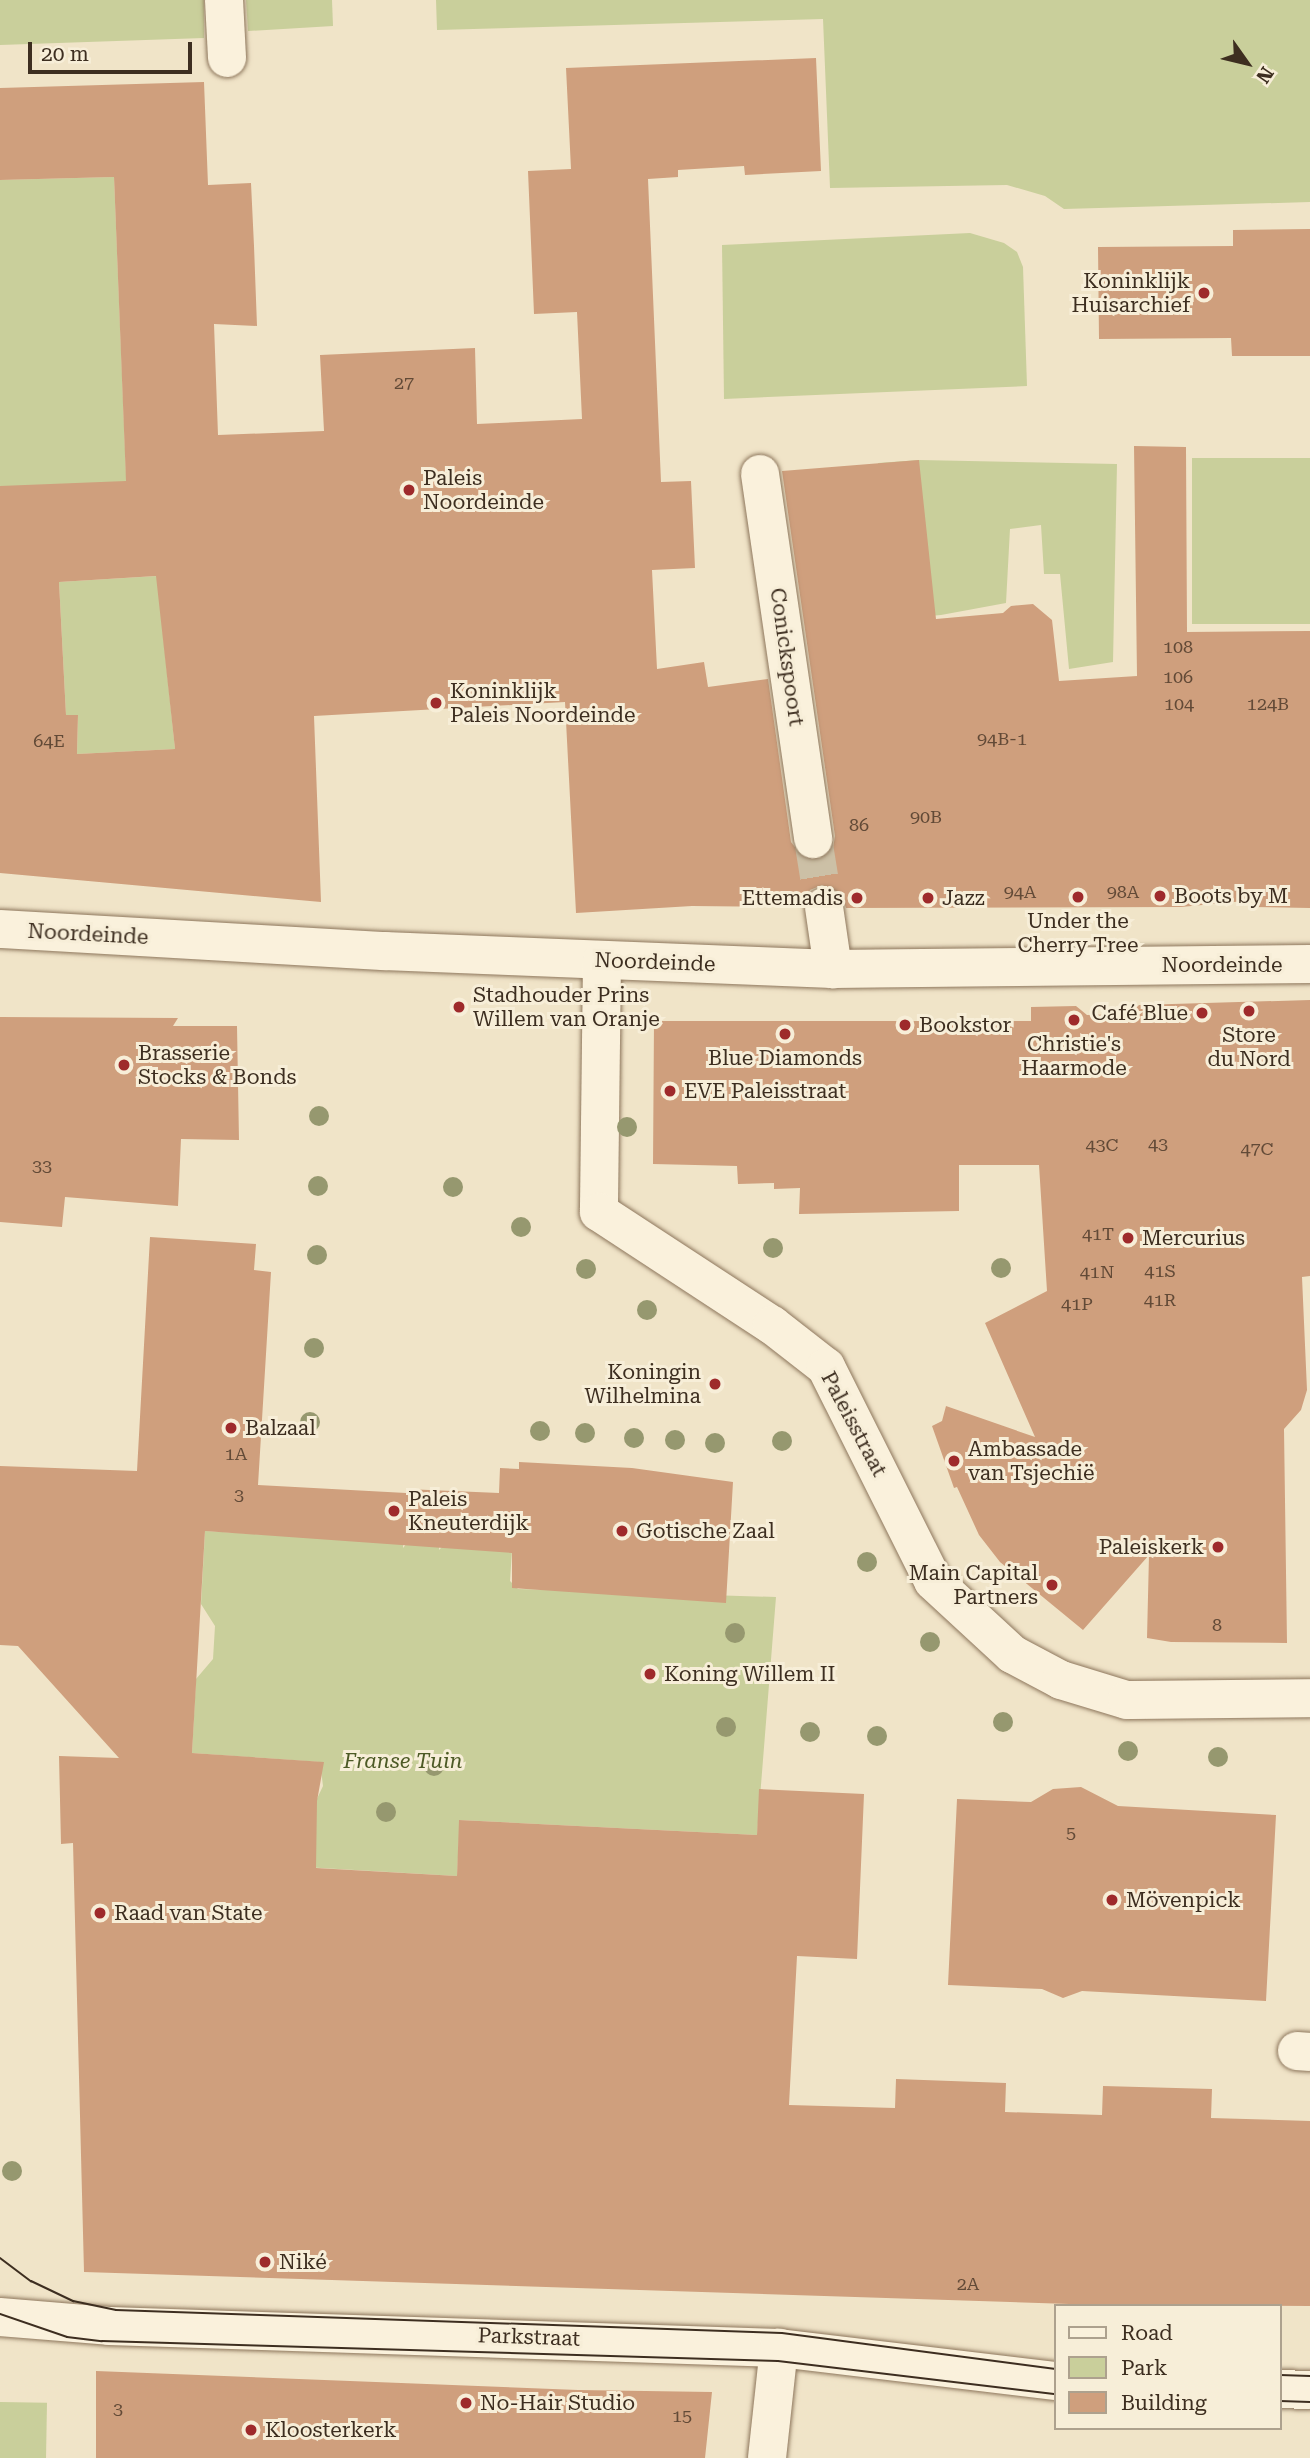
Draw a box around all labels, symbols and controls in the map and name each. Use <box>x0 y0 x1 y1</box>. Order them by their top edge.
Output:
scale bar <box>32 28 196 72</box>
north arrow <box>1212 28 1282 98</box>
text: 20 m <box>41 42 89 66</box>
text: N <box>1251 63 1278 88</box>
place label: Koninklijk Huisarchief <box>1071 268 1190 318</box>
marker: Koninklijk Huisarchief <box>1196 285 1212 301</box>
house number: 27 <box>394 372 414 394</box>
place label: Paleis Noordeinde <box>423 465 544 515</box>
marker: Paleis Noordeinde <box>401 482 417 498</box>
street label: Conickspoort <box>765 586 809 728</box>
house number: 108 <box>1163 636 1193 658</box>
house number: 106 <box>1163 666 1193 688</box>
place label: Koninklijk Paleis Noordeinde <box>450 678 635 728</box>
house number: 104 <box>1164 693 1194 715</box>
house number: 124B <box>1247 693 1289 715</box>
marker: Koninklijk Paleis Noordeinde <box>428 695 444 711</box>
house number: 94B-1 <box>977 728 1027 750</box>
house number: 64E <box>33 730 65 752</box>
house number: 90B <box>910 806 942 828</box>
house number: 86 <box>849 814 869 836</box>
house number: 94A <box>1004 881 1036 903</box>
house number: 98A <box>1107 881 1139 903</box>
place label: Boots by M <box>1174 883 1288 909</box>
place label: Ettemadis <box>742 885 843 911</box>
place label: Jazz <box>942 885 985 911</box>
marker: Boots by M <box>1152 888 1168 904</box>
marker: Under the Cherry Tree <box>1070 889 1086 905</box>
marker: Ettemadis <box>849 890 865 906</box>
marker: Jazz <box>920 890 936 906</box>
place label: Under the Cherry Tree <box>1018 908 1138 958</box>
street label: Noordeinde <box>27 918 149 950</box>
street label: Noordeinde <box>594 947 716 977</box>
street label: Noordeinde <box>1161 952 1283 978</box>
place label: Stadhouder Prins Willem van Oranje <box>473 982 660 1032</box>
marker: Stadhouder Prins Willem van Oranje <box>451 999 467 1015</box>
place label: Café Blue <box>1091 1000 1188 1026</box>
marker: Store du Nord <box>1241 1003 1257 1019</box>
marker: Café Blue <box>1194 1005 1210 1021</box>
place label: Bookstor <box>919 1012 1011 1038</box>
marker: Christie's Haarmode <box>1066 1012 1082 1028</box>
marker: Bookstor <box>897 1017 913 1033</box>
place label: Store du Nord <box>1207 1022 1291 1072</box>
marker: Blue Diamonds <box>777 1026 793 1042</box>
place label: Christie's Haarmode <box>1021 1031 1127 1081</box>
place label: Brasserie Stocks & Bonds <box>138 1040 297 1090</box>
place label: Blue Diamonds <box>708 1045 862 1071</box>
marker: Brasserie Stocks & Bonds <box>116 1057 132 1073</box>
place label: EVE Paleisstraat <box>684 1078 846 1104</box>
marker: EVE Paleisstraat <box>662 1083 678 1099</box>
house number: 43 <box>1148 1133 1168 1155</box>
house number: 43C <box>1085 1134 1119 1156</box>
house number: 47C <box>1240 1138 1274 1160</box>
house number: 33 <box>32 1155 52 1177</box>
house number: 41T <box>1082 1223 1114 1245</box>
place label: Mercurius <box>1142 1225 1245 1251</box>
marker: Mercurius <box>1120 1230 1136 1246</box>
house number: 41S <box>1144 1260 1176 1282</box>
house number: 41N <box>1080 1261 1114 1283</box>
house number: 41R <box>1144 1289 1176 1311</box>
house number: 41P <box>1061 1293 1093 1315</box>
place label: Koningin Wilhelmina <box>584 1359 701 1409</box>
street label: Paleisstraat <box>816 1367 892 1481</box>
marker: Koningin Wilhelmina <box>707 1376 723 1392</box>
place label: Balzaal <box>245 1415 316 1441</box>
marker: Balzaal <box>223 1420 239 1436</box>
place label: Ambassade van Tsjechië <box>968 1436 1094 1486</box>
house number: 1A <box>225 1443 247 1465</box>
marker: Ambassade van Tsjechië <box>946 1453 962 1469</box>
house number: 3 <box>234 1484 244 1506</box>
place label: Paleis Kneuterdijk <box>408 1486 529 1536</box>
marker: Paleis Kneuterdijk <box>386 1503 402 1519</box>
place label: Gotische Zaal <box>636 1518 775 1544</box>
marker: Gotische Zaal <box>614 1523 630 1539</box>
place label: Paleiskerk <box>1099 1534 1204 1560</box>
marker: Paleiskerk <box>1210 1539 1226 1555</box>
place label: Main Capital Partners <box>909 1560 1038 1610</box>
marker: Main Capital Partners <box>1044 1577 1060 1593</box>
house number: 8 <box>1212 1614 1222 1636</box>
place label: Koning Willem II <box>664 1661 835 1687</box>
marker: Koning Willem II <box>642 1666 658 1682</box>
park label: Franse Tuin <box>344 1748 462 1774</box>
house number: 5 <box>1066 1822 1076 1844</box>
place label: Mövenpick <box>1126 1887 1241 1913</box>
marker: Mövenpick <box>1104 1892 1120 1908</box>
place label: Raad van State <box>114 1900 263 1926</box>
marker: Raad van State <box>92 1905 108 1921</box>
place label: Niké <box>279 2249 327 2275</box>
marker: Niké <box>257 2254 273 2270</box>
house number: 2A <box>957 2273 979 2295</box>
legend <box>1054 2304 1282 2430</box>
text: Road <box>1121 2321 1173 2345</box>
street label: Parkstraat <box>477 2323 581 2351</box>
text: Park <box>1121 2356 1167 2380</box>
place label: No-Hair Studio <box>480 2390 635 2416</box>
text: Building <box>1121 2391 1207 2415</box>
marker: No-Hair Studio <box>458 2395 474 2411</box>
house number: 3 <box>113 2398 123 2420</box>
house number: 15 <box>672 2405 692 2427</box>
place label: Kloosterkerk <box>265 2417 396 2443</box>
marker: Kloosterkerk <box>243 2422 259 2438</box>

